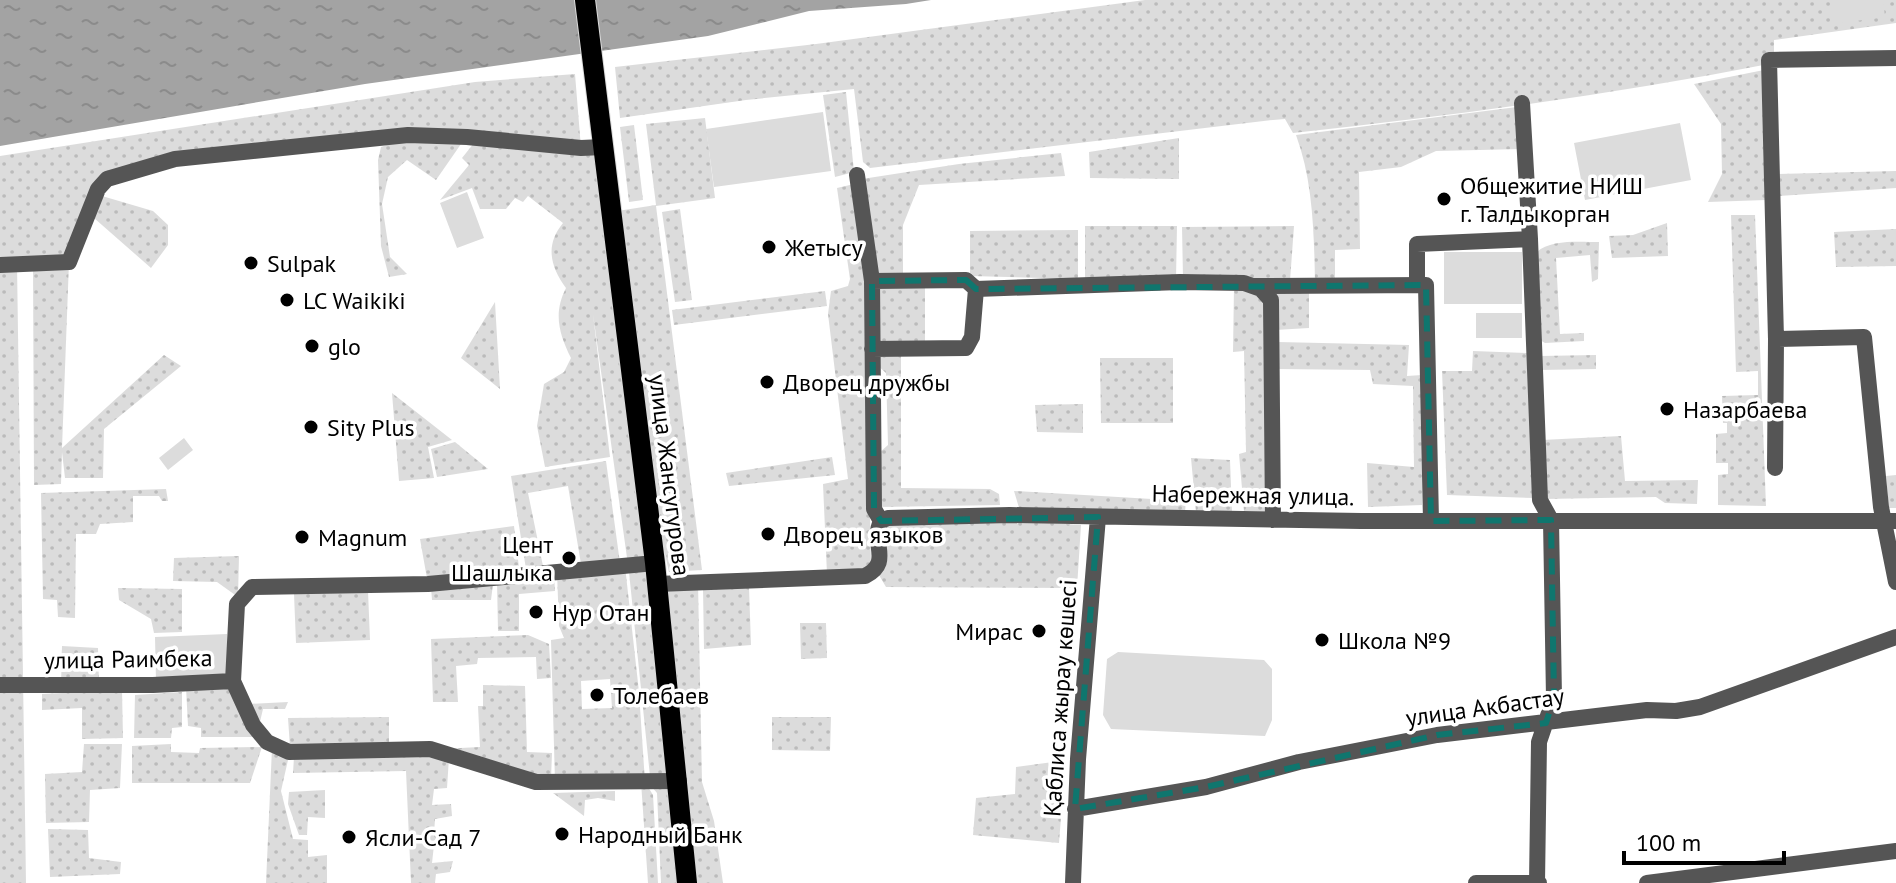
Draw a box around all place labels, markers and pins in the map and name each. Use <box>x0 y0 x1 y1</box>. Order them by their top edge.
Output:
place label: Общежитие НИШ г. Талдыкорган <box>1460 170 1643 229</box>
marker: Общежитие НИШ г. Талдыкорган <box>1435 190 1453 208</box>
place label: Жетысу <box>784 232 863 263</box>
marker: Жетысу <box>760 238 778 256</box>
place label: Sulpak <box>267 248 337 279</box>
marker: Sulpak <box>242 254 260 272</box>
place label: LC Waikiki <box>303 285 406 316</box>
marker: LC Waikiki <box>278 291 296 309</box>
place label: glo <box>328 331 361 362</box>
marker: glo <box>303 337 321 355</box>
place label: Дворец дружбы <box>783 367 950 398</box>
marker: Дворец дружбы <box>758 373 776 391</box>
place label: Назарбаева <box>1683 394 1807 425</box>
marker: Назарбаева <box>1658 400 1676 418</box>
place label: Sity Plus <box>327 412 415 443</box>
marker: Sity Plus <box>302 418 320 436</box>
place label: Дворец языков <box>784 519 944 550</box>
place label: Magnum <box>318 522 407 553</box>
marker: Дворец языков <box>759 525 777 543</box>
marker: Magnum <box>293 528 311 546</box>
place label: Цент Шашлыка <box>451 529 553 588</box>
marker: Цент Шашлыка <box>560 549 578 567</box>
place label: Нур Отан <box>552 597 650 628</box>
marker: Нур Отан <box>527 603 545 621</box>
place label: Мирас <box>955 616 1023 647</box>
marker: Мирас <box>1030 622 1048 640</box>
place label: Школа №9 <box>1338 625 1451 656</box>
marker: Школа №9 <box>1313 631 1331 649</box>
place label: Толебаев <box>613 680 709 711</box>
marker: Толебаев <box>588 686 606 704</box>
place label: Народный Банк <box>578 819 743 850</box>
place label: Ясли-Сад 7 <box>365 822 481 853</box>
marker: Народный Банк <box>553 825 571 843</box>
marker: Ясли-Сад 7 <box>340 828 358 846</box>

